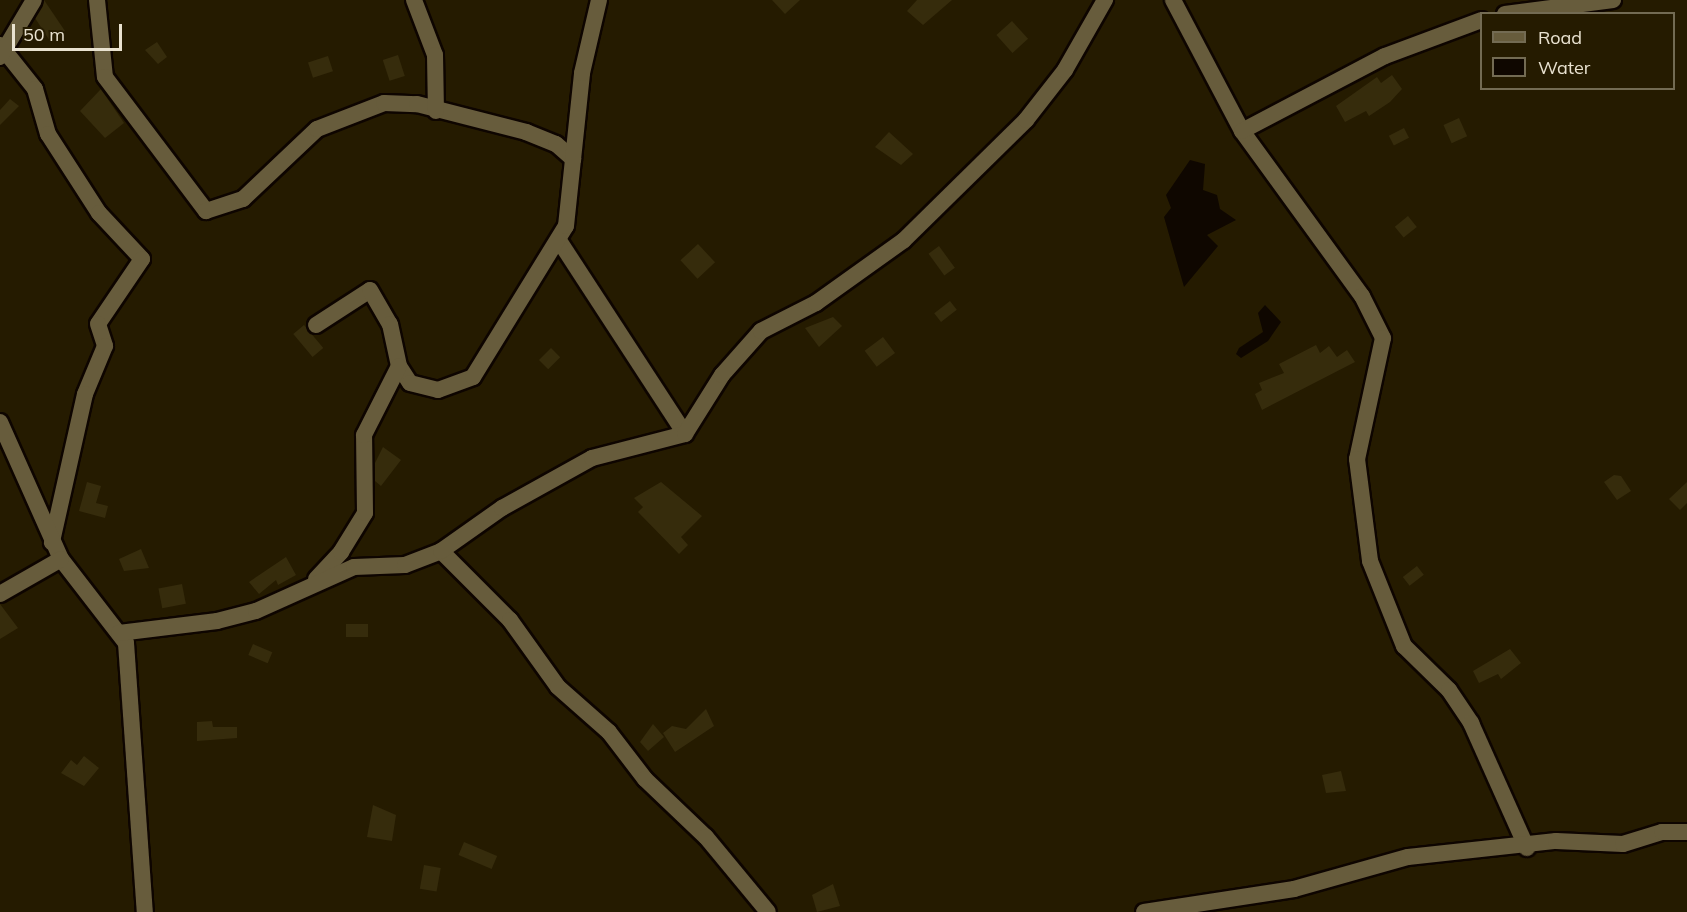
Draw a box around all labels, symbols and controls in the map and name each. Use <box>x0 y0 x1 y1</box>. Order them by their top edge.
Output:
scale bar <box>15 12 124 50</box>
legend <box>1480 12 1675 90</box>
text: 50 m <box>23 23 65 46</box>
text: Road <box>1538 26 1582 49</box>
text: Water <box>1538 56 1590 79</box>

